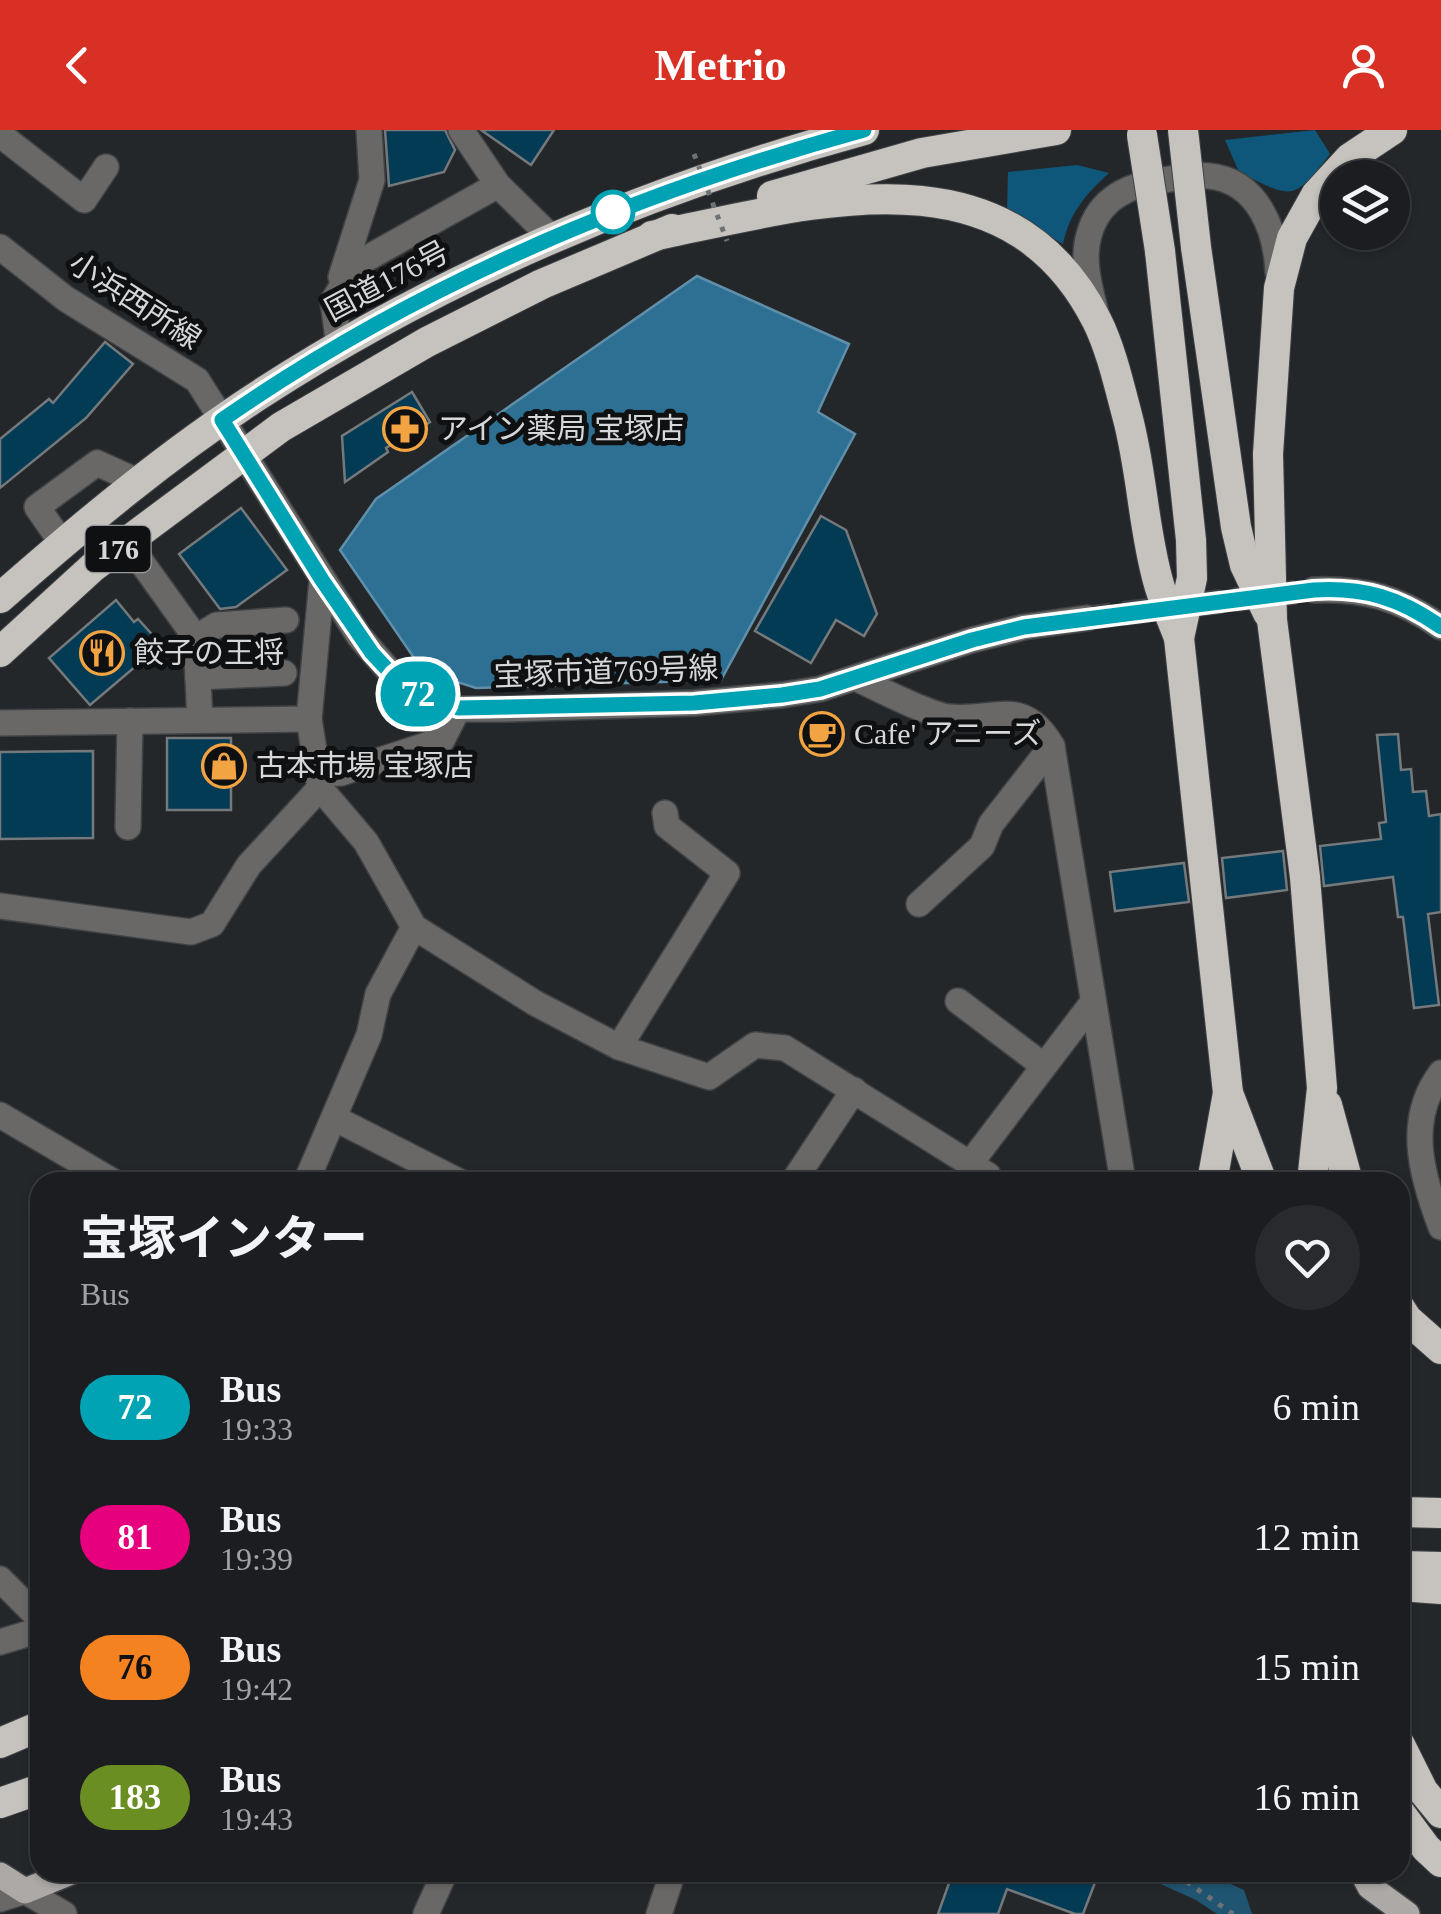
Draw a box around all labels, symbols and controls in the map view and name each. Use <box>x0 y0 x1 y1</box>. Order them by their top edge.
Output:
icon: back <box>50 38 105 93</box>
icon: person <box>1336 38 1391 93</box>
text: Metrio <box>654 40 787 90</box>
map controls <box>1320 160 1410 250</box>
button: layers <box>1320 160 1410 250</box>
unlabelled marker <box>592 191 634 233</box>
street label: 国道176号 <box>319 234 454 327</box>
street label: 小浜西所線 <box>63 246 207 355</box>
pharmacy icon: アイン薬局 宝塚店 <box>382 406 428 452</box>
place label: アイン薬局 宝塚店 <box>438 412 684 445</box>
road number: 176 <box>86 526 150 572</box>
restaurant icon: 餃子の王将 <box>79 630 125 676</box>
place label: 餃子の王将 <box>134 636 284 669</box>
street label: 宝塚市道769号線 <box>493 651 719 692</box>
line badge: 72 <box>373 662 463 726</box>
text: 72 <box>401 675 436 714</box>
cafe icon: Cafe' アニーズ <box>799 711 845 757</box>
place label: Cafe' アニーズ <box>854 717 1041 750</box>
shop icon: 古本市場 宝塚店 <box>201 743 247 789</box>
place label: 古本市場 宝塚店 <box>256 749 474 782</box>
button: heart <box>1255 1205 1360 1310</box>
text: 宝塚インター <box>80 1212 368 1265</box>
text: Bus <box>80 1276 130 1312</box>
text: Bus <box>220 1368 281 1410</box>
text: 6 min <box>1272 1386 1360 1428</box>
text: 72 <box>118 1388 153 1427</box>
text: 19:33 <box>220 1411 293 1447</box>
text: Bus <box>220 1498 281 1540</box>
text: 12 min <box>1253 1516 1360 1558</box>
text: 81 <box>118 1518 153 1557</box>
text: 19:39 <box>220 1541 293 1577</box>
text: Bus <box>220 1628 281 1670</box>
text: 15 min <box>1253 1646 1360 1688</box>
text: 76 <box>118 1648 153 1687</box>
text: 19:42 <box>220 1671 293 1707</box>
text: Bus <box>220 1758 281 1800</box>
text: 16 min <box>1253 1776 1360 1818</box>
text: 183 <box>109 1778 161 1817</box>
text: 19:43 <box>220 1801 293 1837</box>

